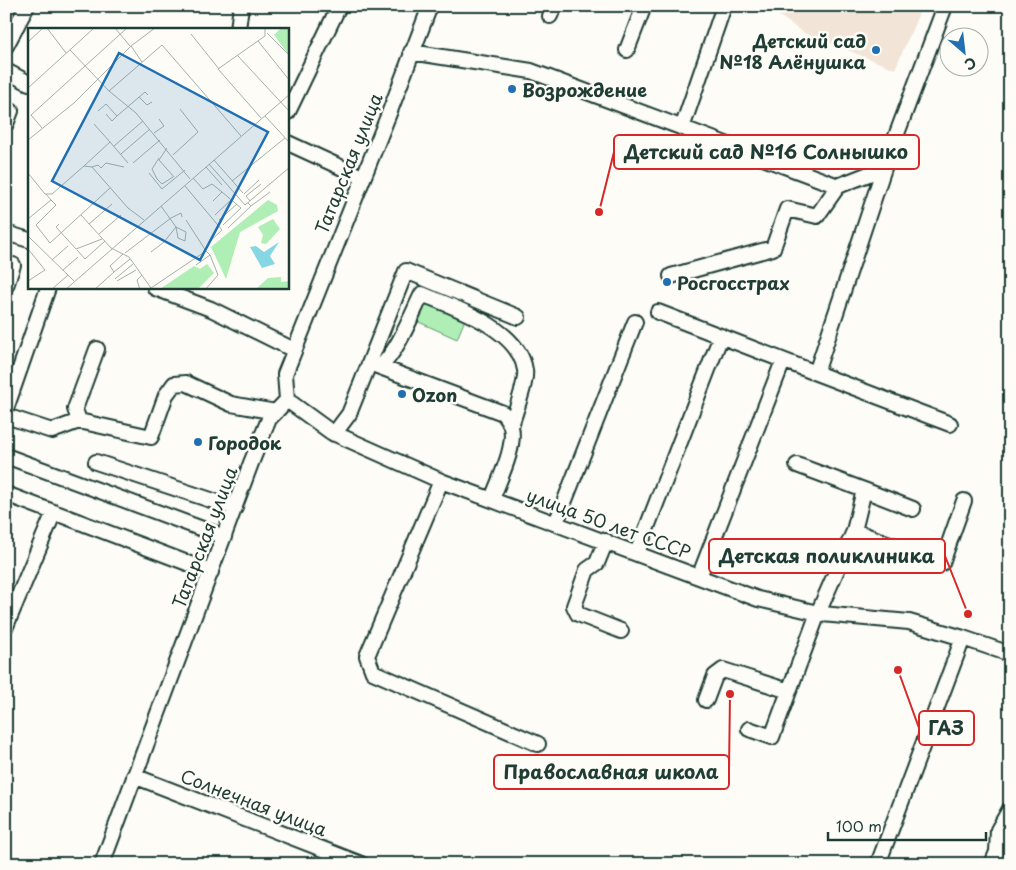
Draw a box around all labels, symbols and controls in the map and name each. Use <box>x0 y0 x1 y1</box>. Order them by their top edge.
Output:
place label: Детский сад №18 Алёнушка <box>719 27 866 75</box>
inset map <box>28 28 289 289</box>
north arrow <box>938 28 988 78</box>
marker: Детский сад №18 Алёнушка <box>870 44 882 56</box>
text: С <box>961 52 980 76</box>
place label: Возрождение <box>522 76 647 103</box>
marker: Возрождение <box>506 83 518 95</box>
street label: Татарская улица <box>307 88 389 237</box>
callout: Детский сад №16 Солнышко <box>614 135 919 169</box>
text: Детский сад №16 Солнышко <box>623 137 908 165</box>
place label: Росгосстрах <box>677 269 790 296</box>
marker: Росгосстрах <box>661 276 673 288</box>
place label: Ozon <box>412 381 457 408</box>
marker: Ozon <box>396 388 408 400</box>
place label: Городок <box>208 429 282 456</box>
marker: Городок <box>192 436 204 448</box>
street label: Татарская улица <box>165 462 244 612</box>
street label: улица 50 лет СССР <box>523 481 695 565</box>
callout: Детская поликлиника <box>709 539 945 573</box>
text: Детская поликлиника <box>718 541 935 569</box>
callout: ГАЗ <box>919 711 974 745</box>
text: ГАЗ <box>928 713 964 741</box>
callout: Православная школа <box>494 755 729 789</box>
text: Православная школа <box>503 757 719 785</box>
street label: Солнечная улица <box>177 762 332 843</box>
scale bar <box>828 810 986 842</box>
text: 100 m <box>836 814 882 837</box>

